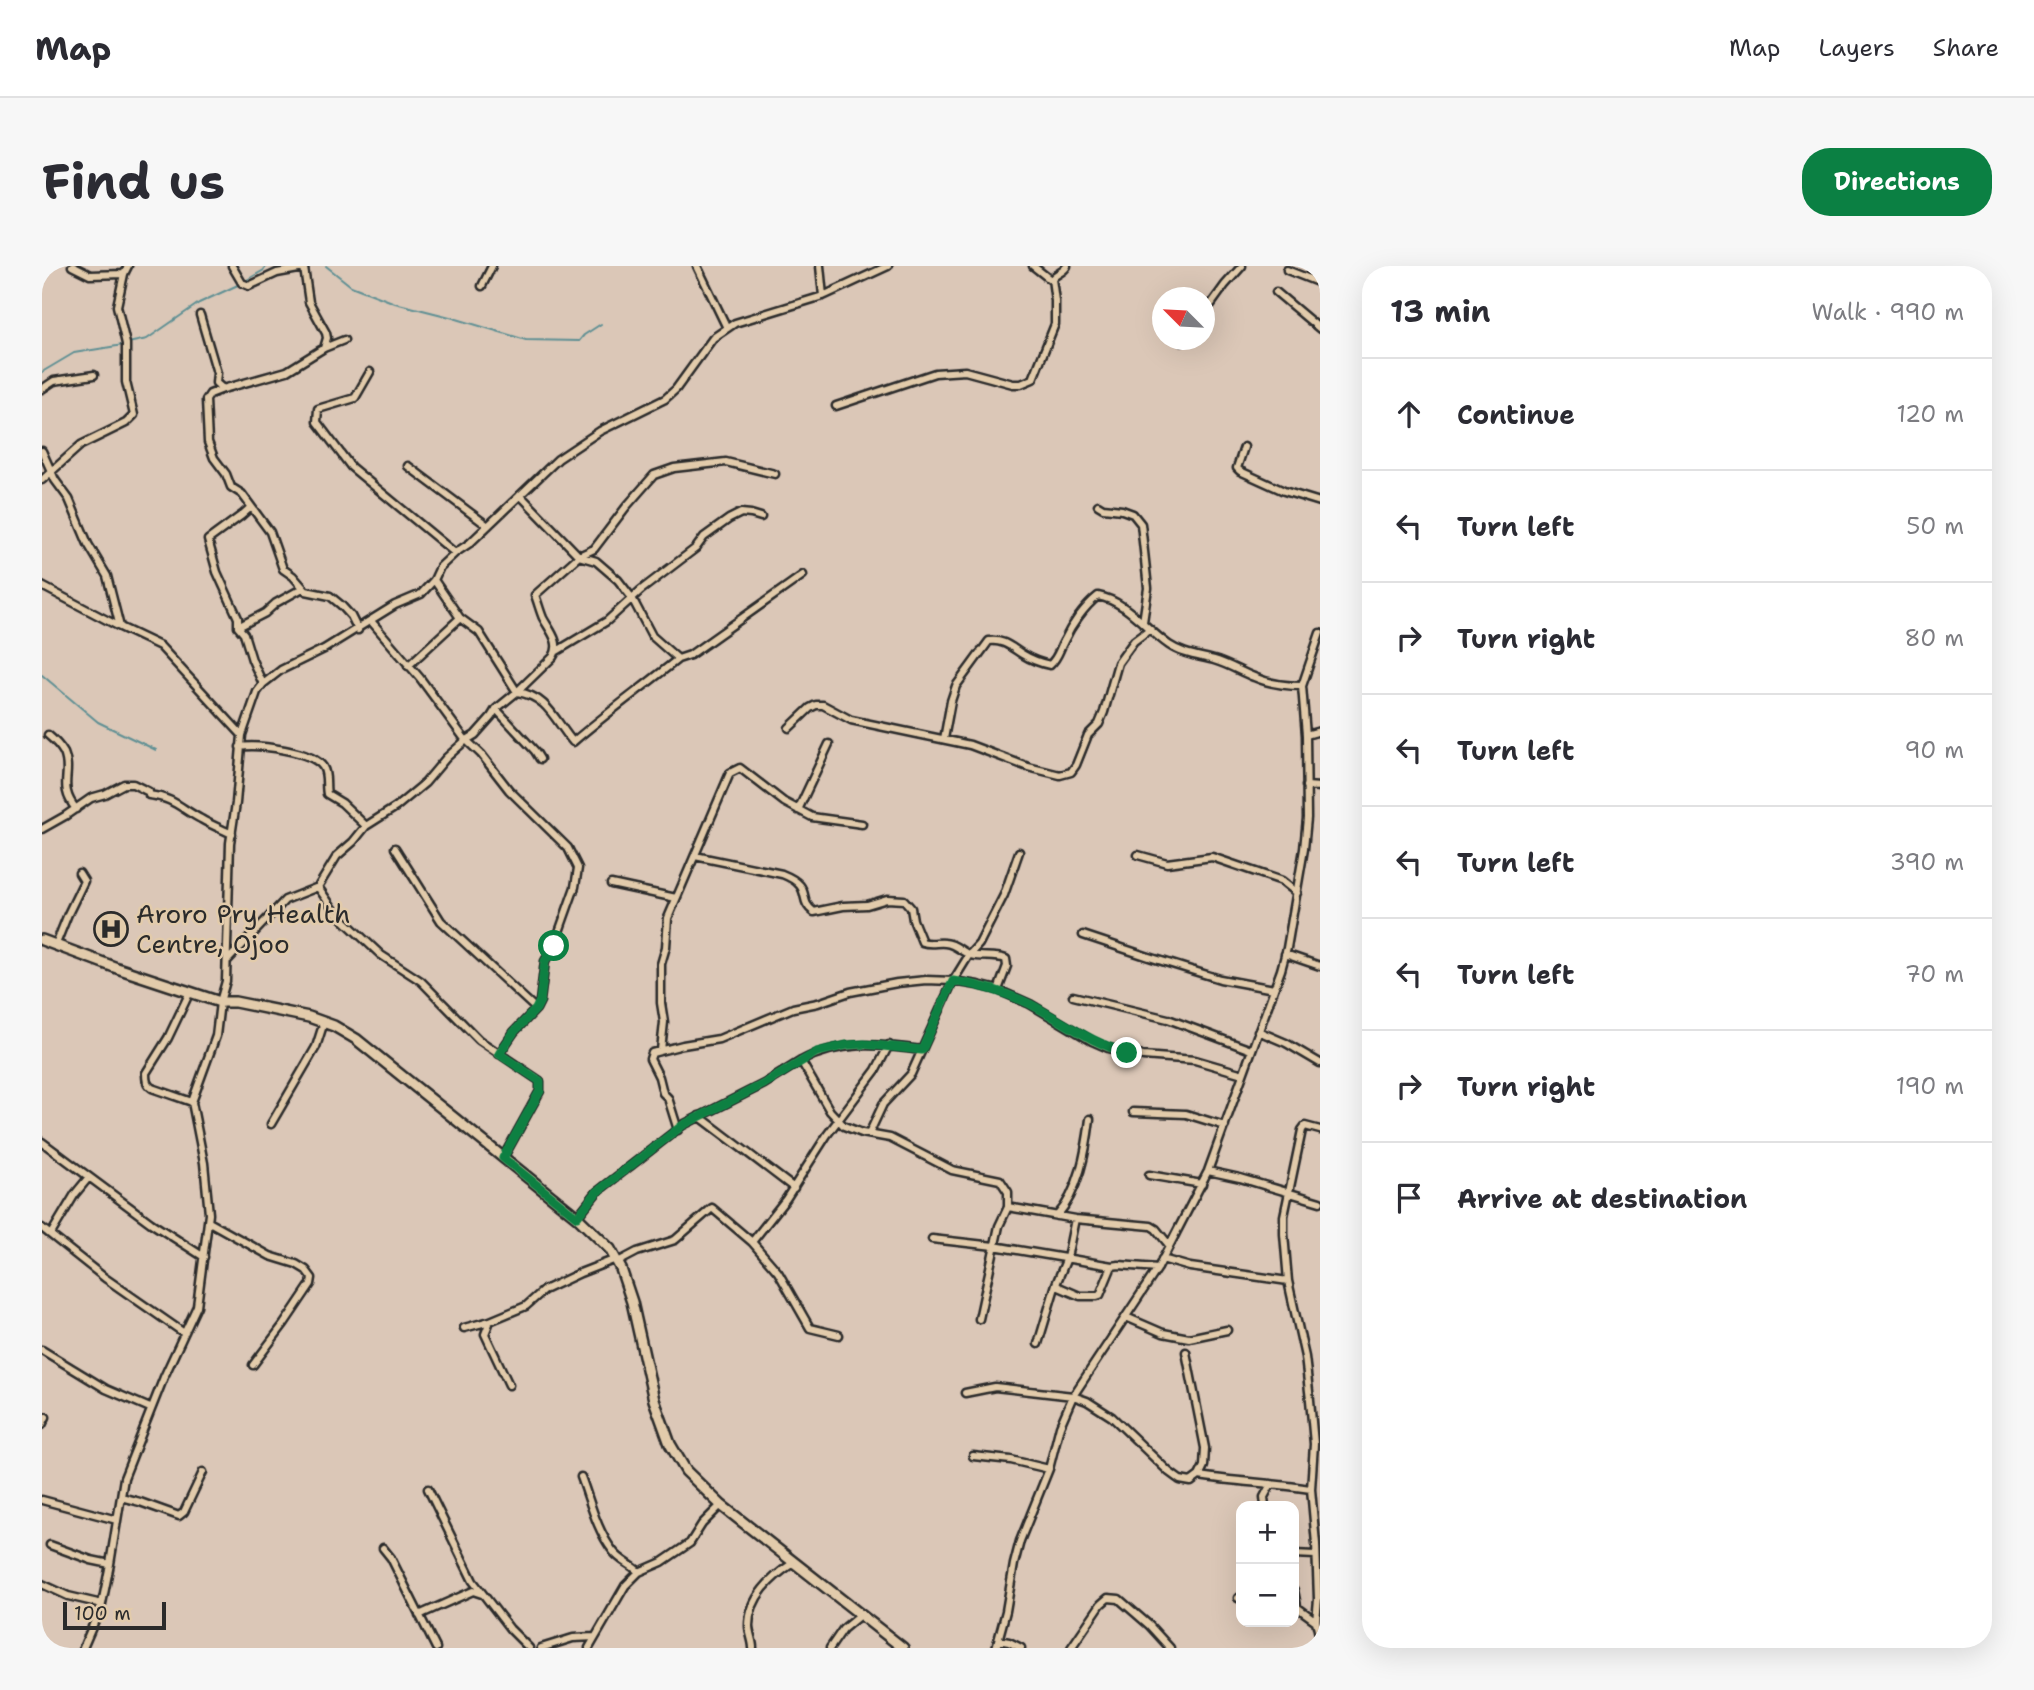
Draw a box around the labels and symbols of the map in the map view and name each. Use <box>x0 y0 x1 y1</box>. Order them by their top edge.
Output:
north arrow <box>1152 287 1215 350</box>
place label: Aroro Pry Health Centre, Ojoo <box>136 896 351 961</box>
hospital icon: Aroro Pry Health Centre, Ojoo <box>92 910 130 948</box>
route start <box>538 930 569 961</box>
route end <box>1111 1037 1142 1068</box>
scale bar <box>63 1599 166 1631</box>

